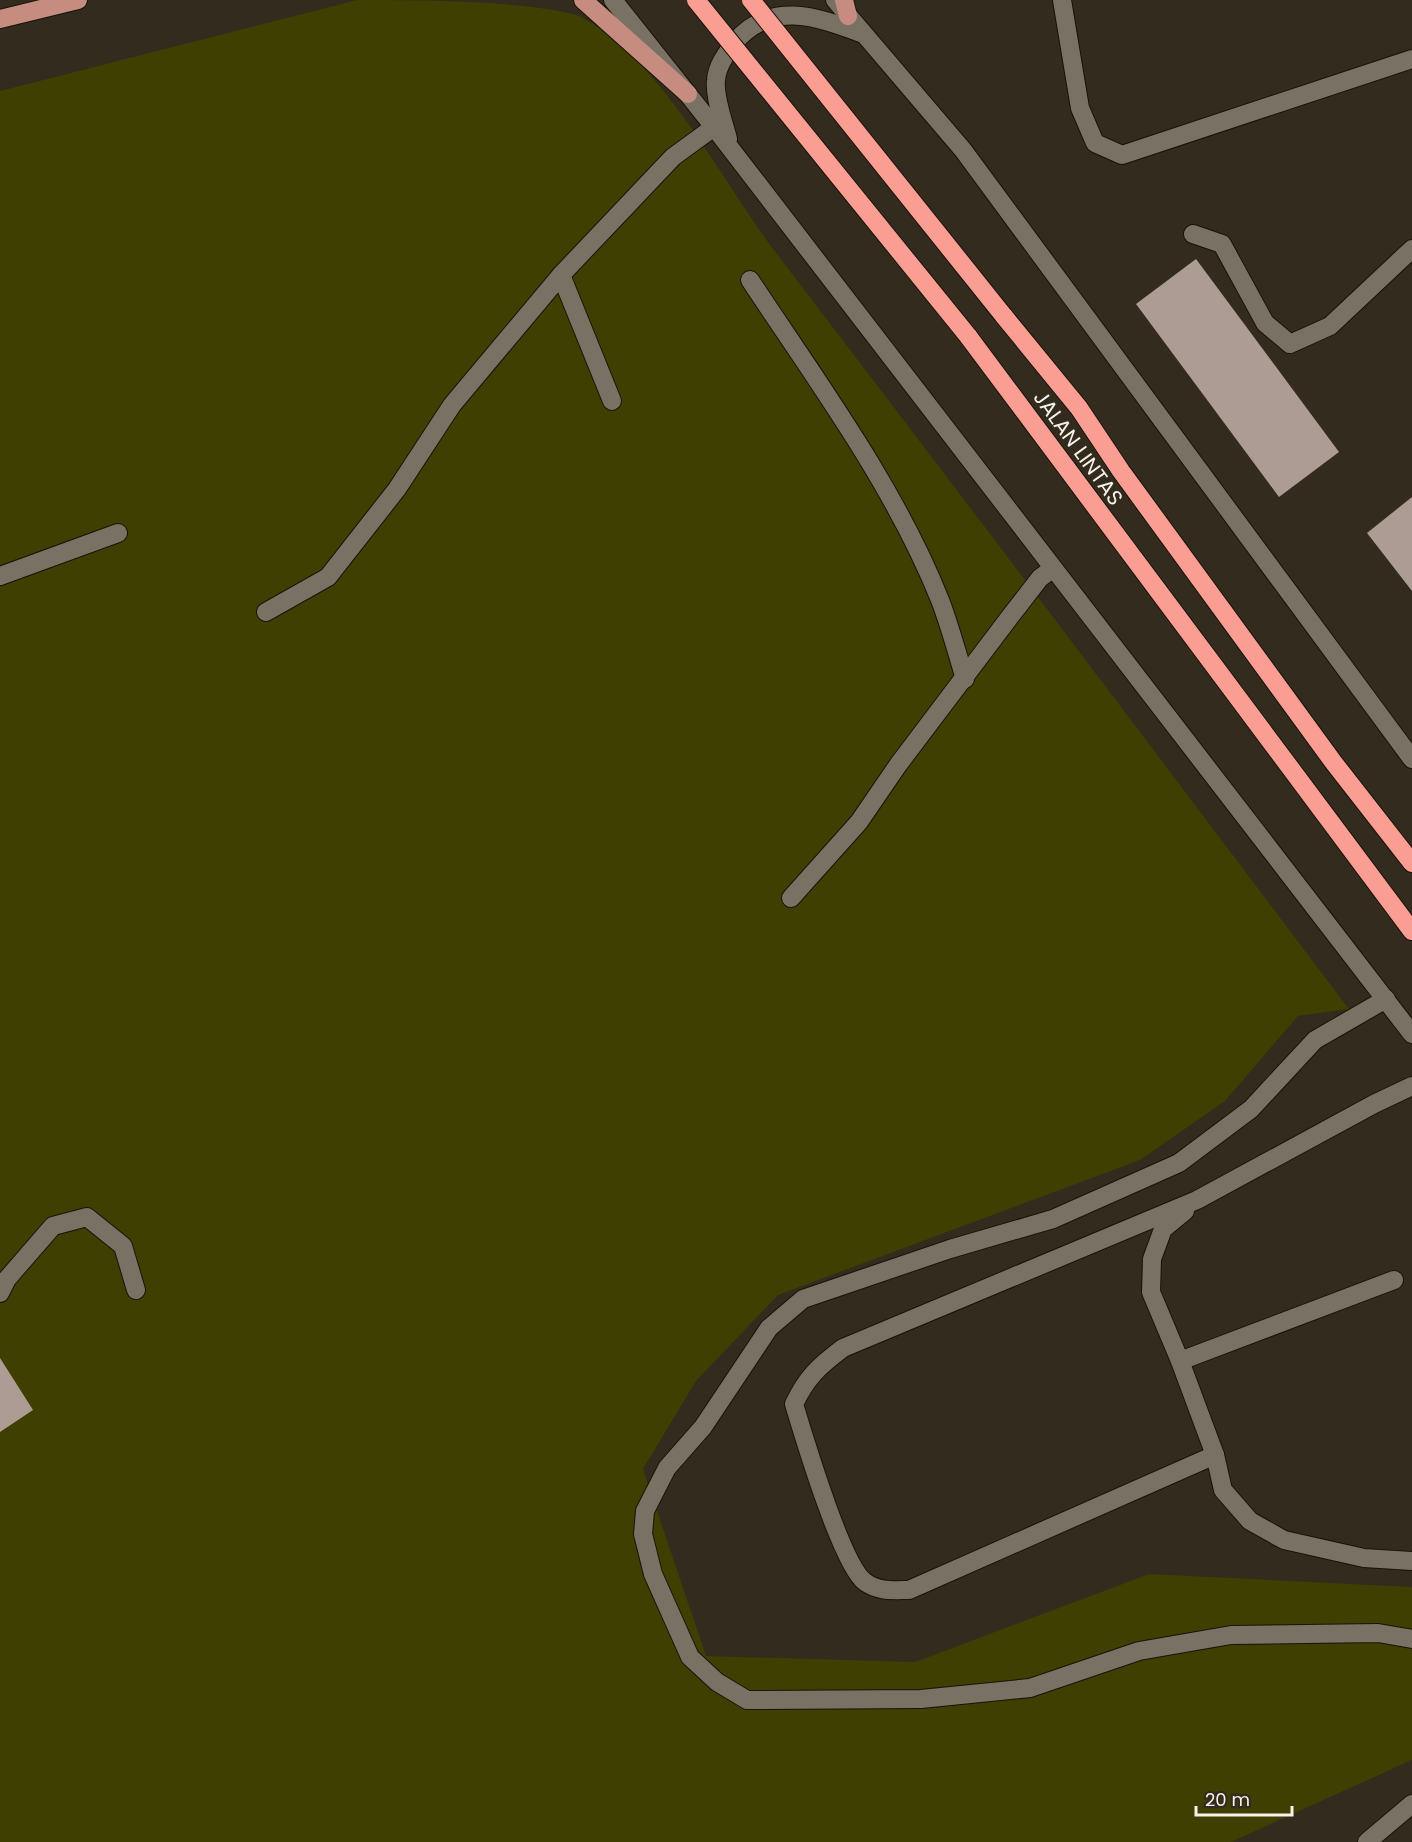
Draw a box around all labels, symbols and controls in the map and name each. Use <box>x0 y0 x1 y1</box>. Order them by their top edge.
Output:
street label: JALAN LINTAS <box>1027 384 1130 511</box>
scale bar <box>1196 1779 1292 1817</box>
text: 20 m <box>1205 1787 1250 1812</box>

